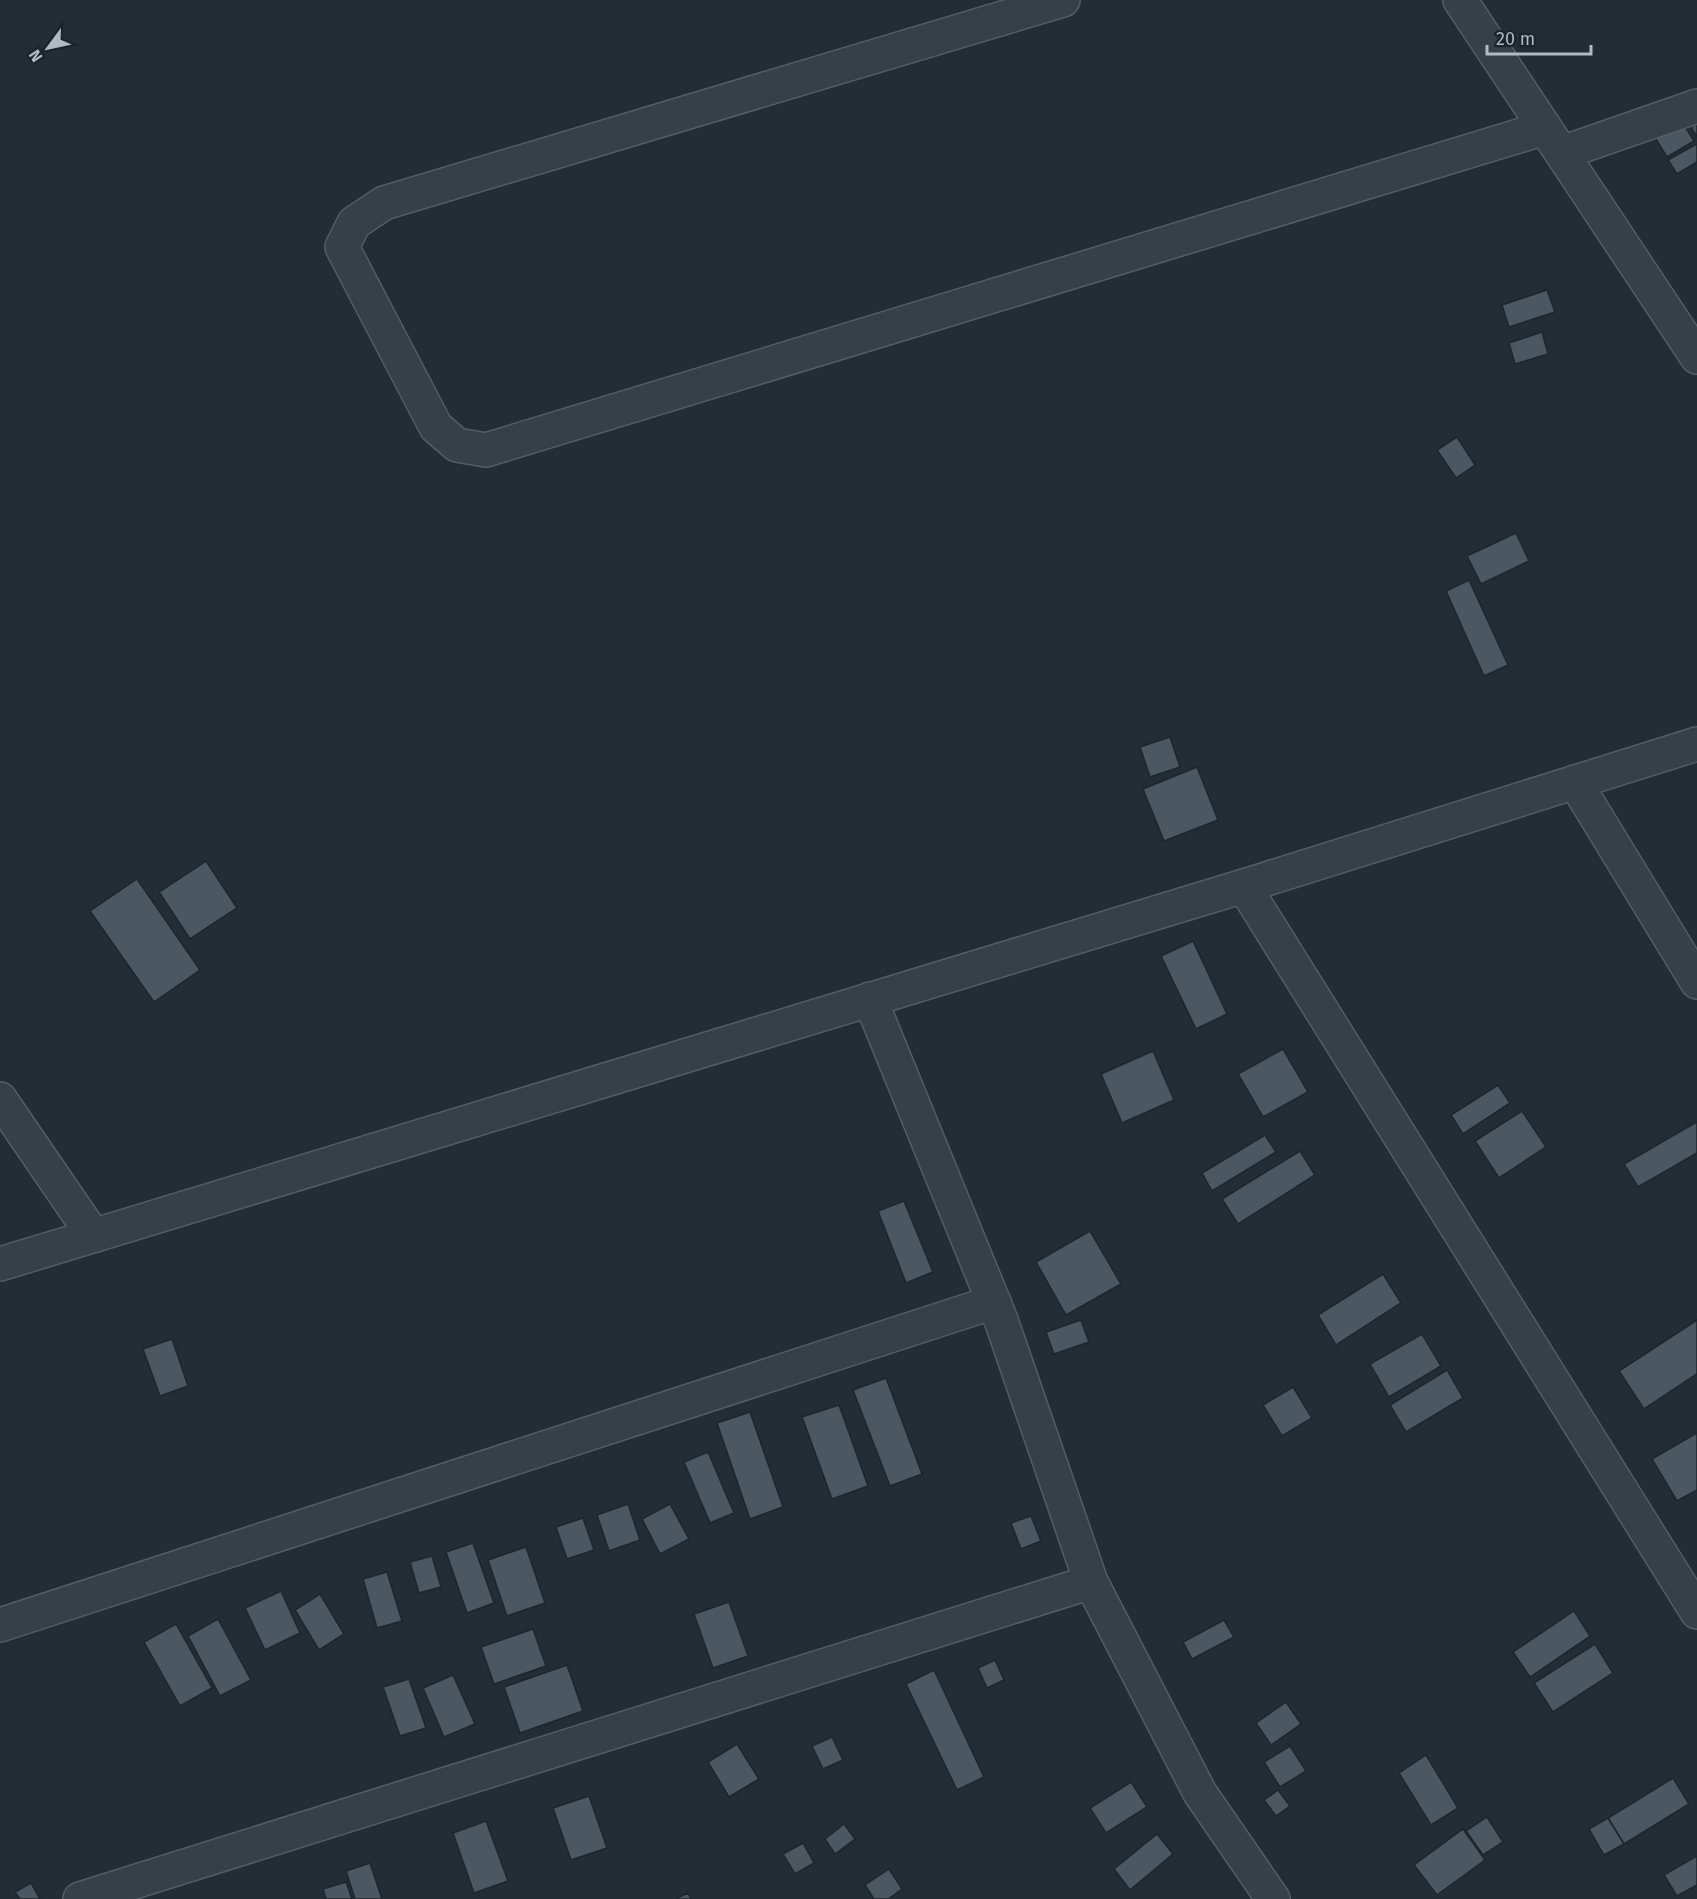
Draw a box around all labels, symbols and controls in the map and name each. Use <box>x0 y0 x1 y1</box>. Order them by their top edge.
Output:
north arrow <box>18 18 78 78</box>
scale bar <box>1487 18 1590 56</box>
text: 20 m <box>1496 28 1535 50</box>
text: N <box>25 46 47 66</box>

